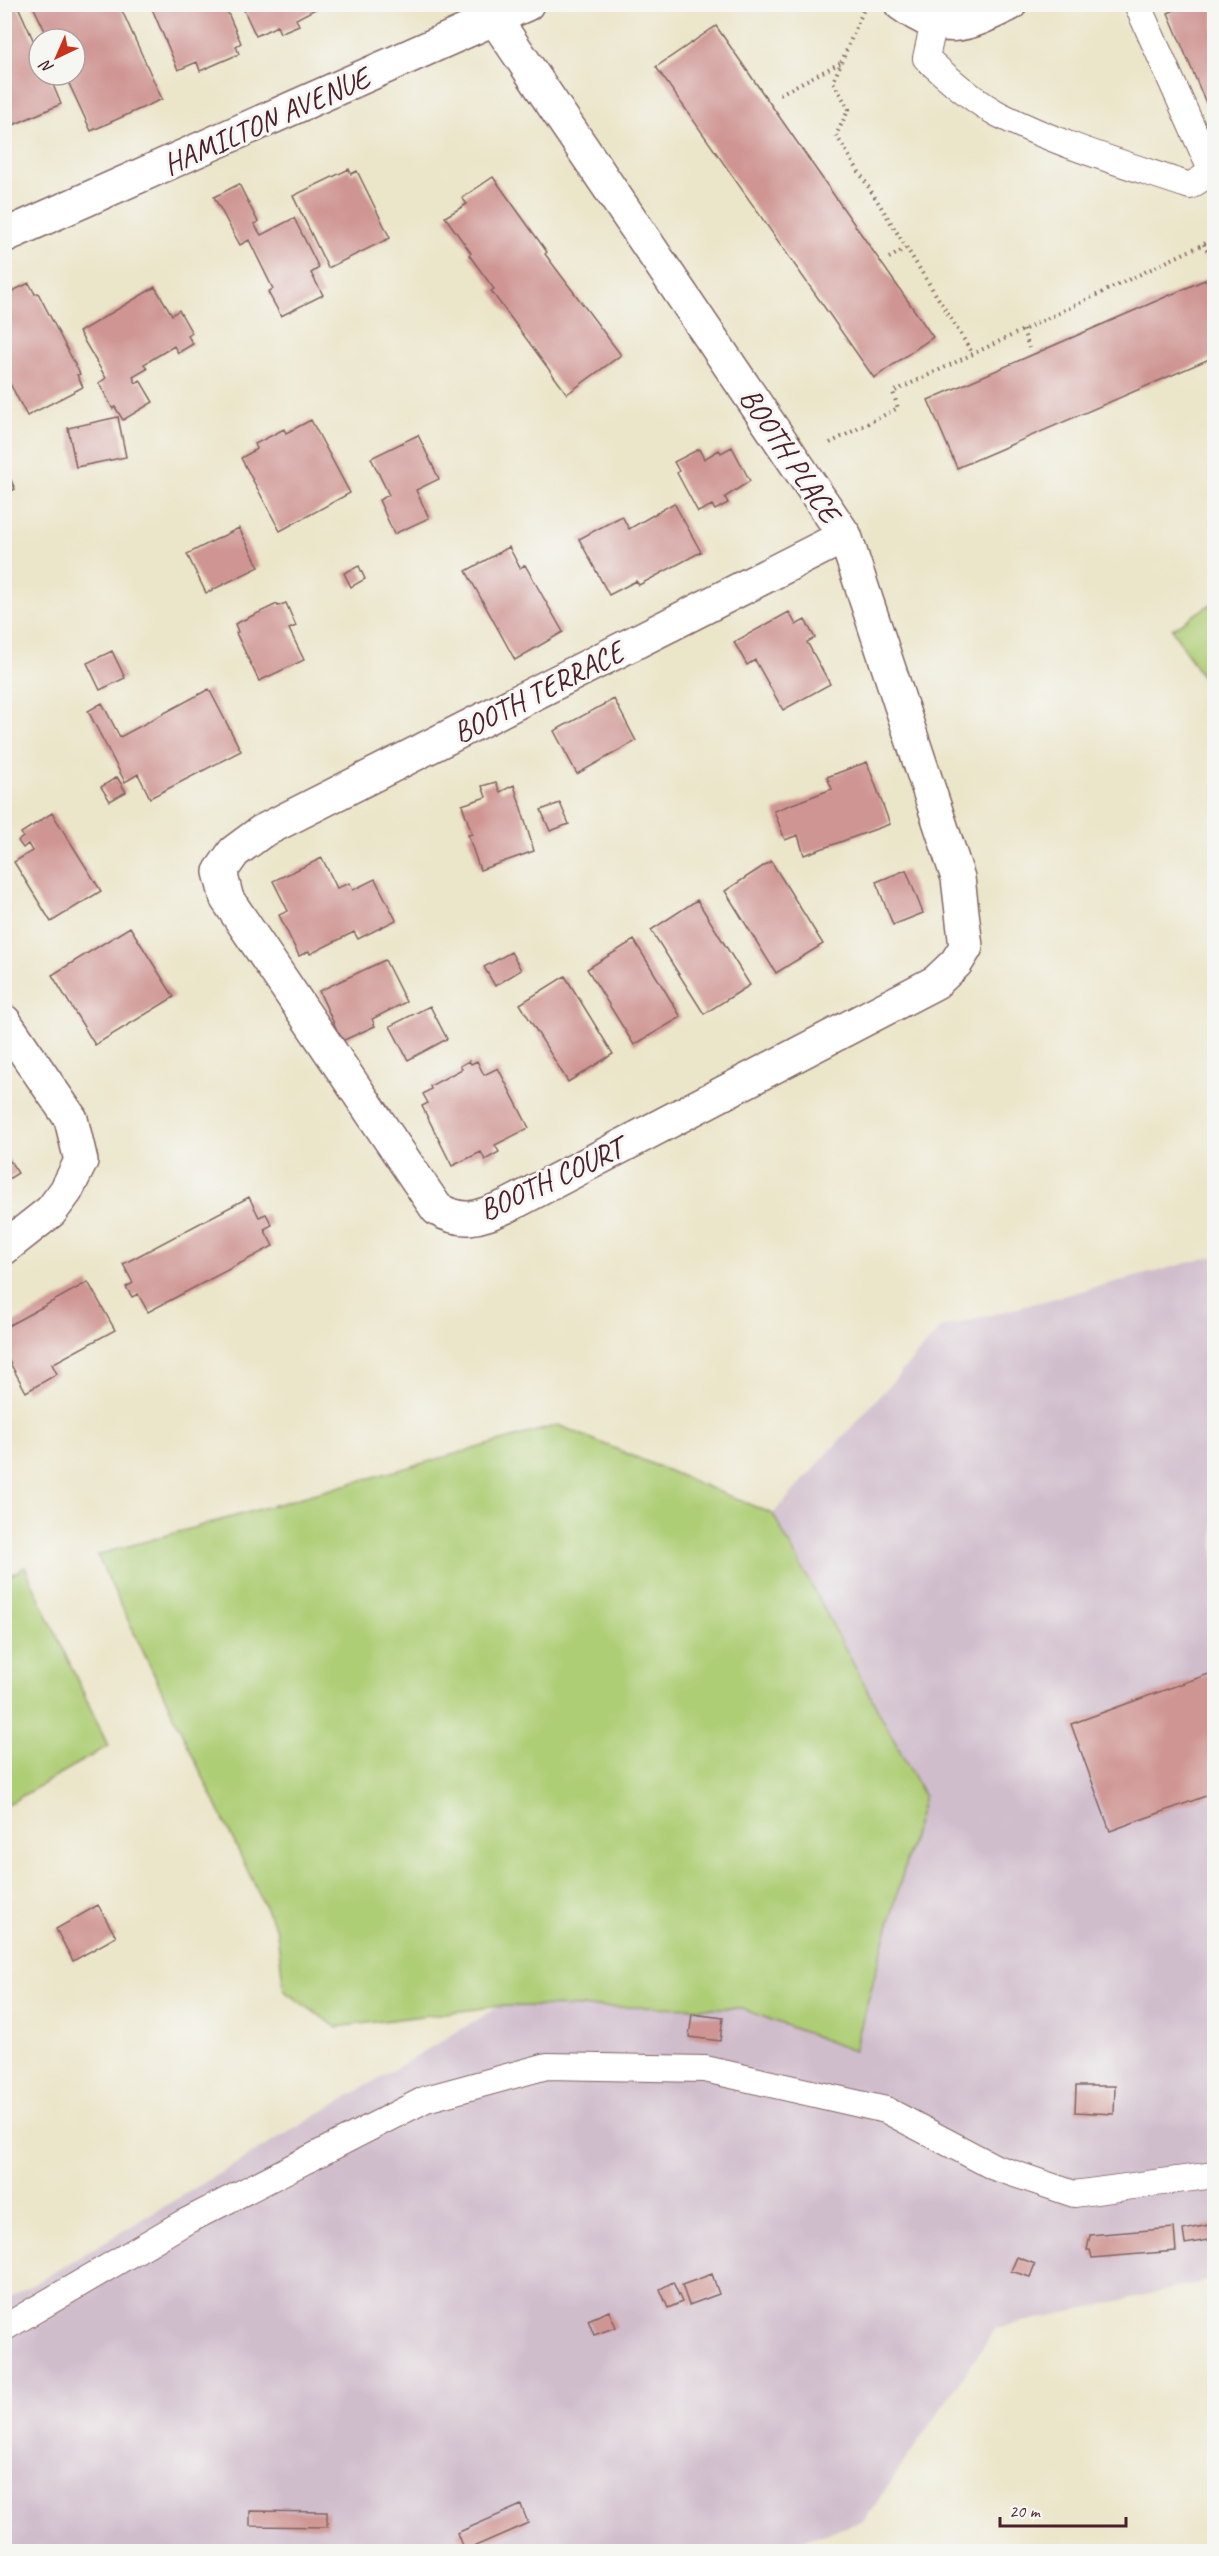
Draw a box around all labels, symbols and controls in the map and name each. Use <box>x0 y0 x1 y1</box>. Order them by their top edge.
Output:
north arrow <box>27 27 87 87</box>
text: N <box>35 54 58 78</box>
street label: HAMILTON AVENUE <box>157 57 379 183</box>
street label: BOOTH PLACE <box>731 381 851 533</box>
street label: BOOTH TERRACE <box>446 631 633 751</box>
street label: BOOTH COURT <box>473 1126 636 1229</box>
scale bar <box>1000 2490 1126 2528</box>
text: 20 m <box>1009 2500 1042 2522</box>

